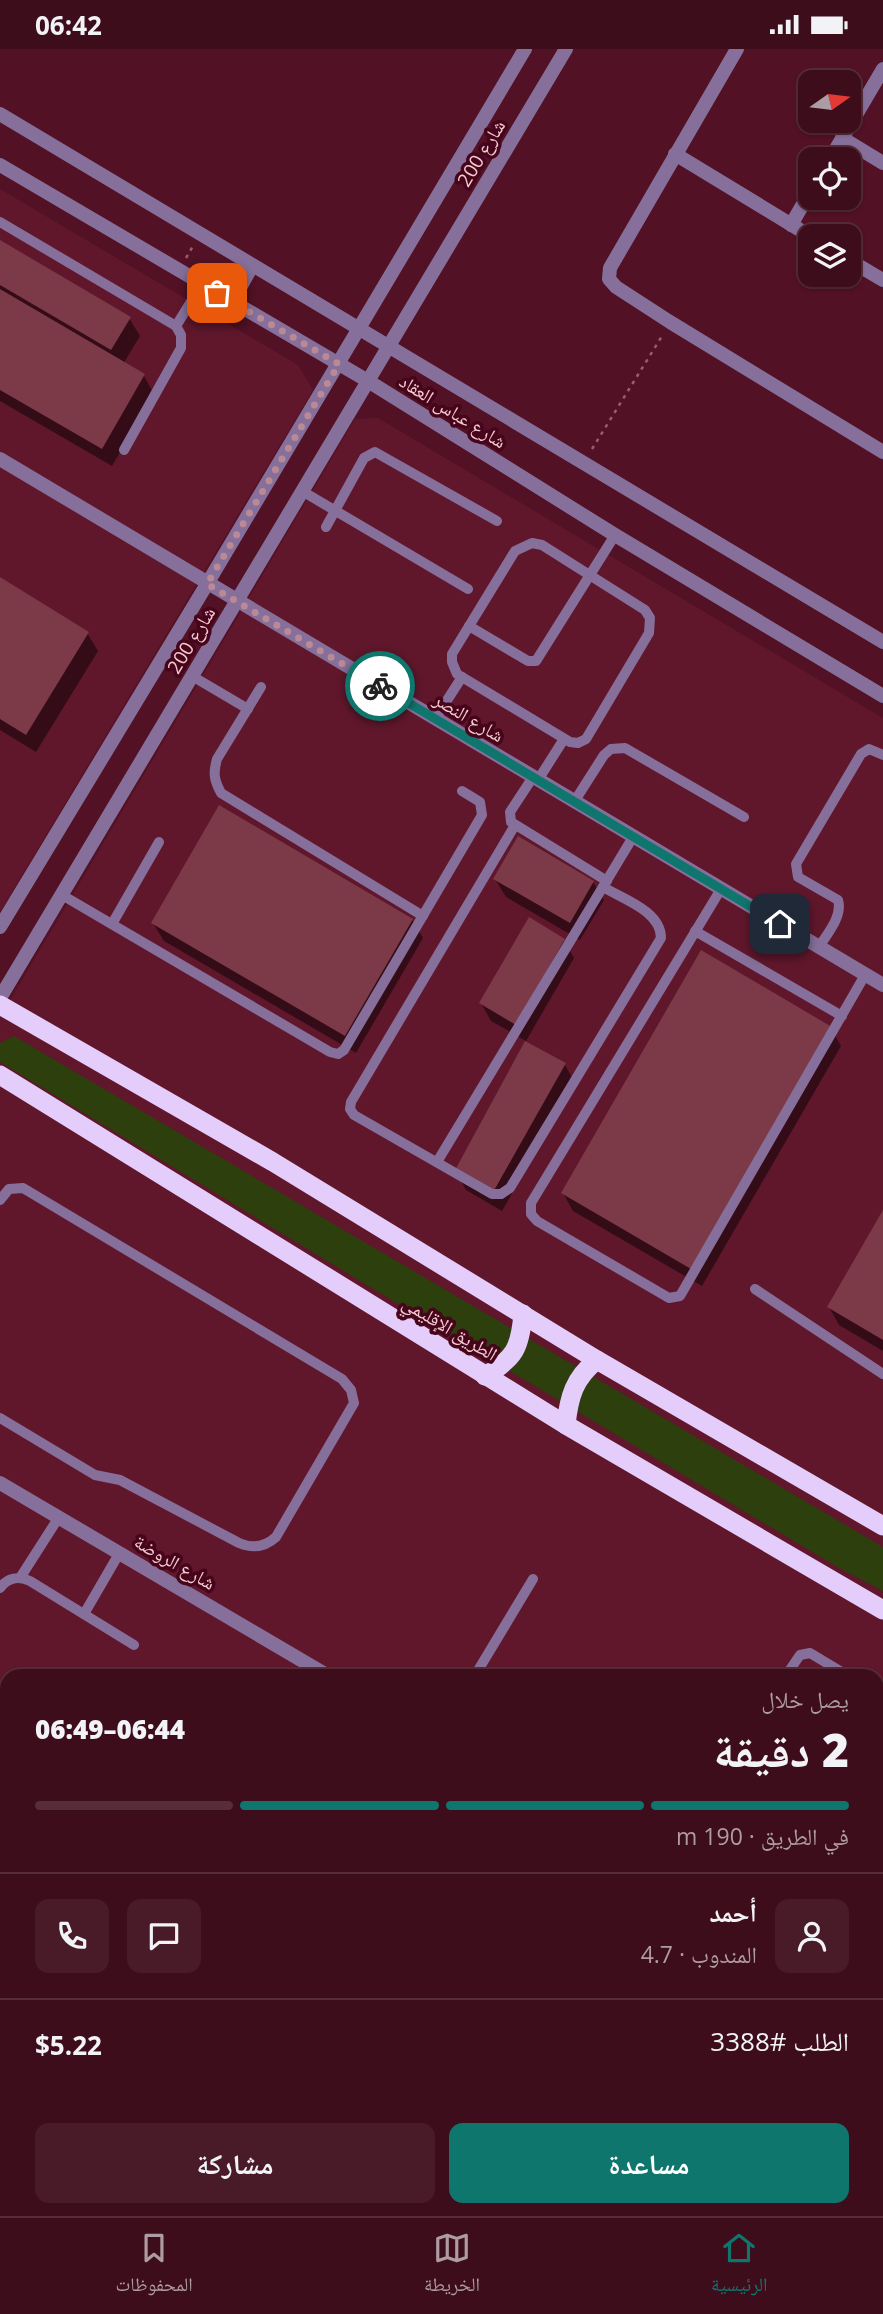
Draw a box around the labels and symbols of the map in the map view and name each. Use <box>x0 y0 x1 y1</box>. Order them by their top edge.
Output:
north arrow <box>798 70 861 133</box>
street label: شارع 200 <box>451 115 511 191</box>
pin <box>187 263 247 323</box>
street label: شارع عباس العقاد <box>395 368 511 454</box>
street label: شارع 200 <box>161 602 221 678</box>
courier <box>345 651 415 721</box>
street label: شارع النصر <box>428 685 509 748</box>
pin <box>750 894 810 954</box>
street label: الطريق الإقليمي <box>396 1289 502 1369</box>
street label: شارع الروضة <box>130 1528 220 1596</box>

